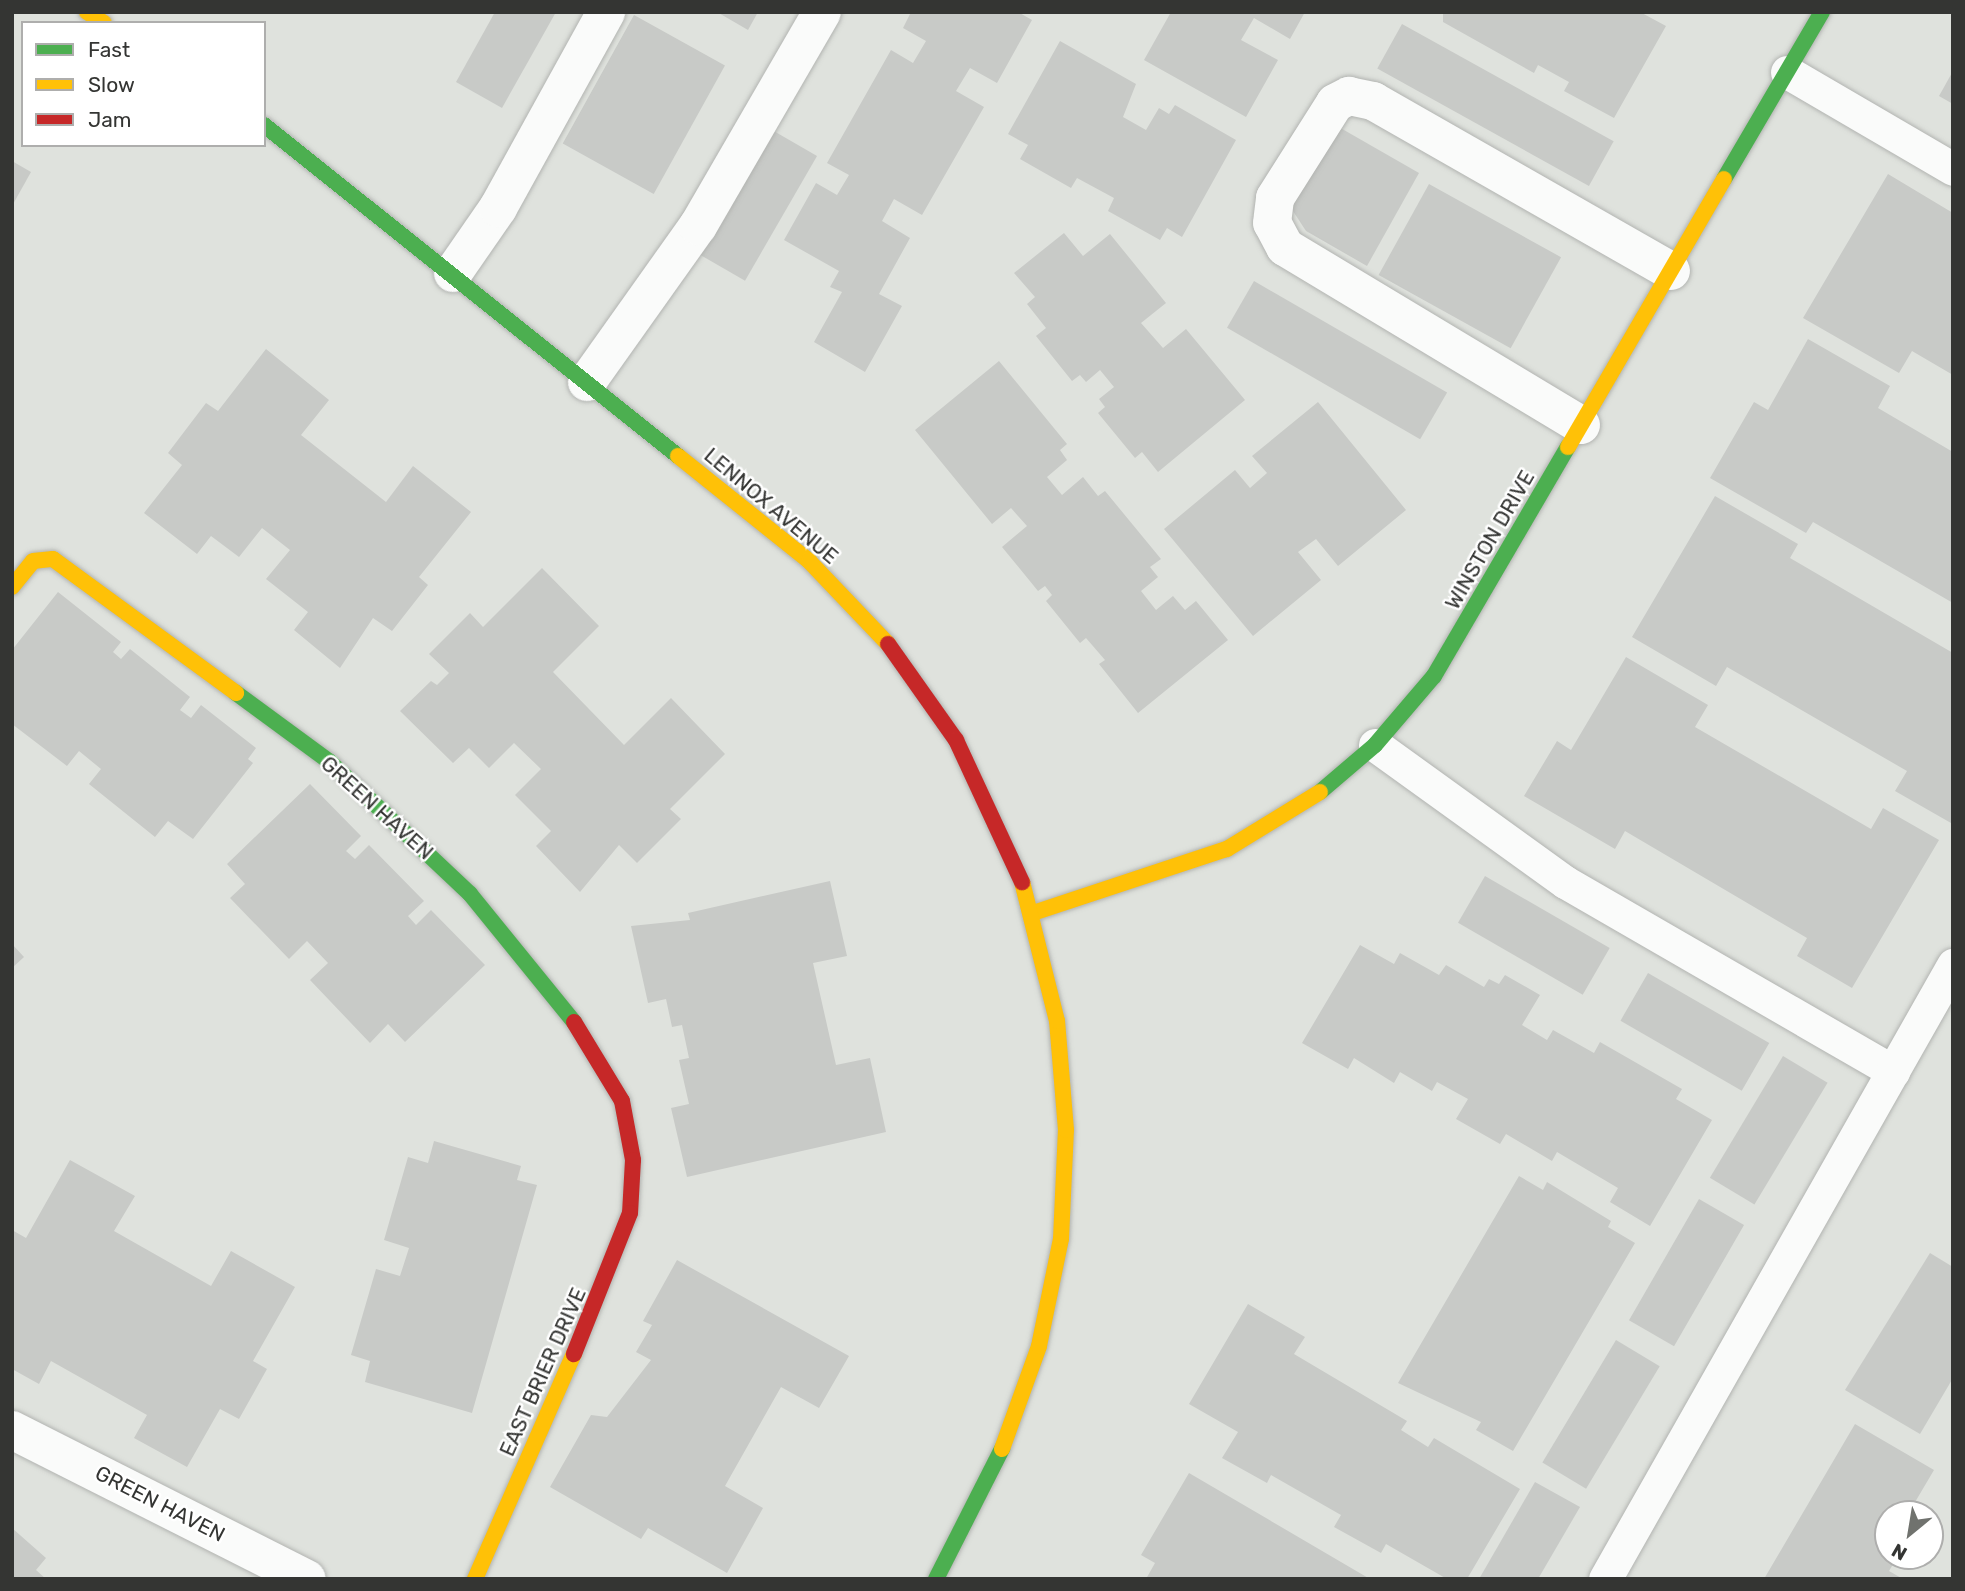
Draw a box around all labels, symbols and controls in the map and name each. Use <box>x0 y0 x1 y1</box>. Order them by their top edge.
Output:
legend <box>21 21 266 147</box>
text: Fast <box>88 37 130 62</box>
text: Slow <box>88 72 135 97</box>
text: Jam <box>88 107 132 132</box>
street label: LENNOX AVENUE <box>699 443 843 569</box>
street label: WINSTON DRIVE <box>1440 466 1540 614</box>
street label: GREEN HAVEN <box>316 751 438 865</box>
street label: EAST BRIER DRIVE <box>494 1284 592 1460</box>
street label: GREEN HAVEN <box>91 1460 229 1548</box>
north arrow <box>1874 1500 1944 1570</box>
text: N <box>1888 1539 1911 1565</box>

